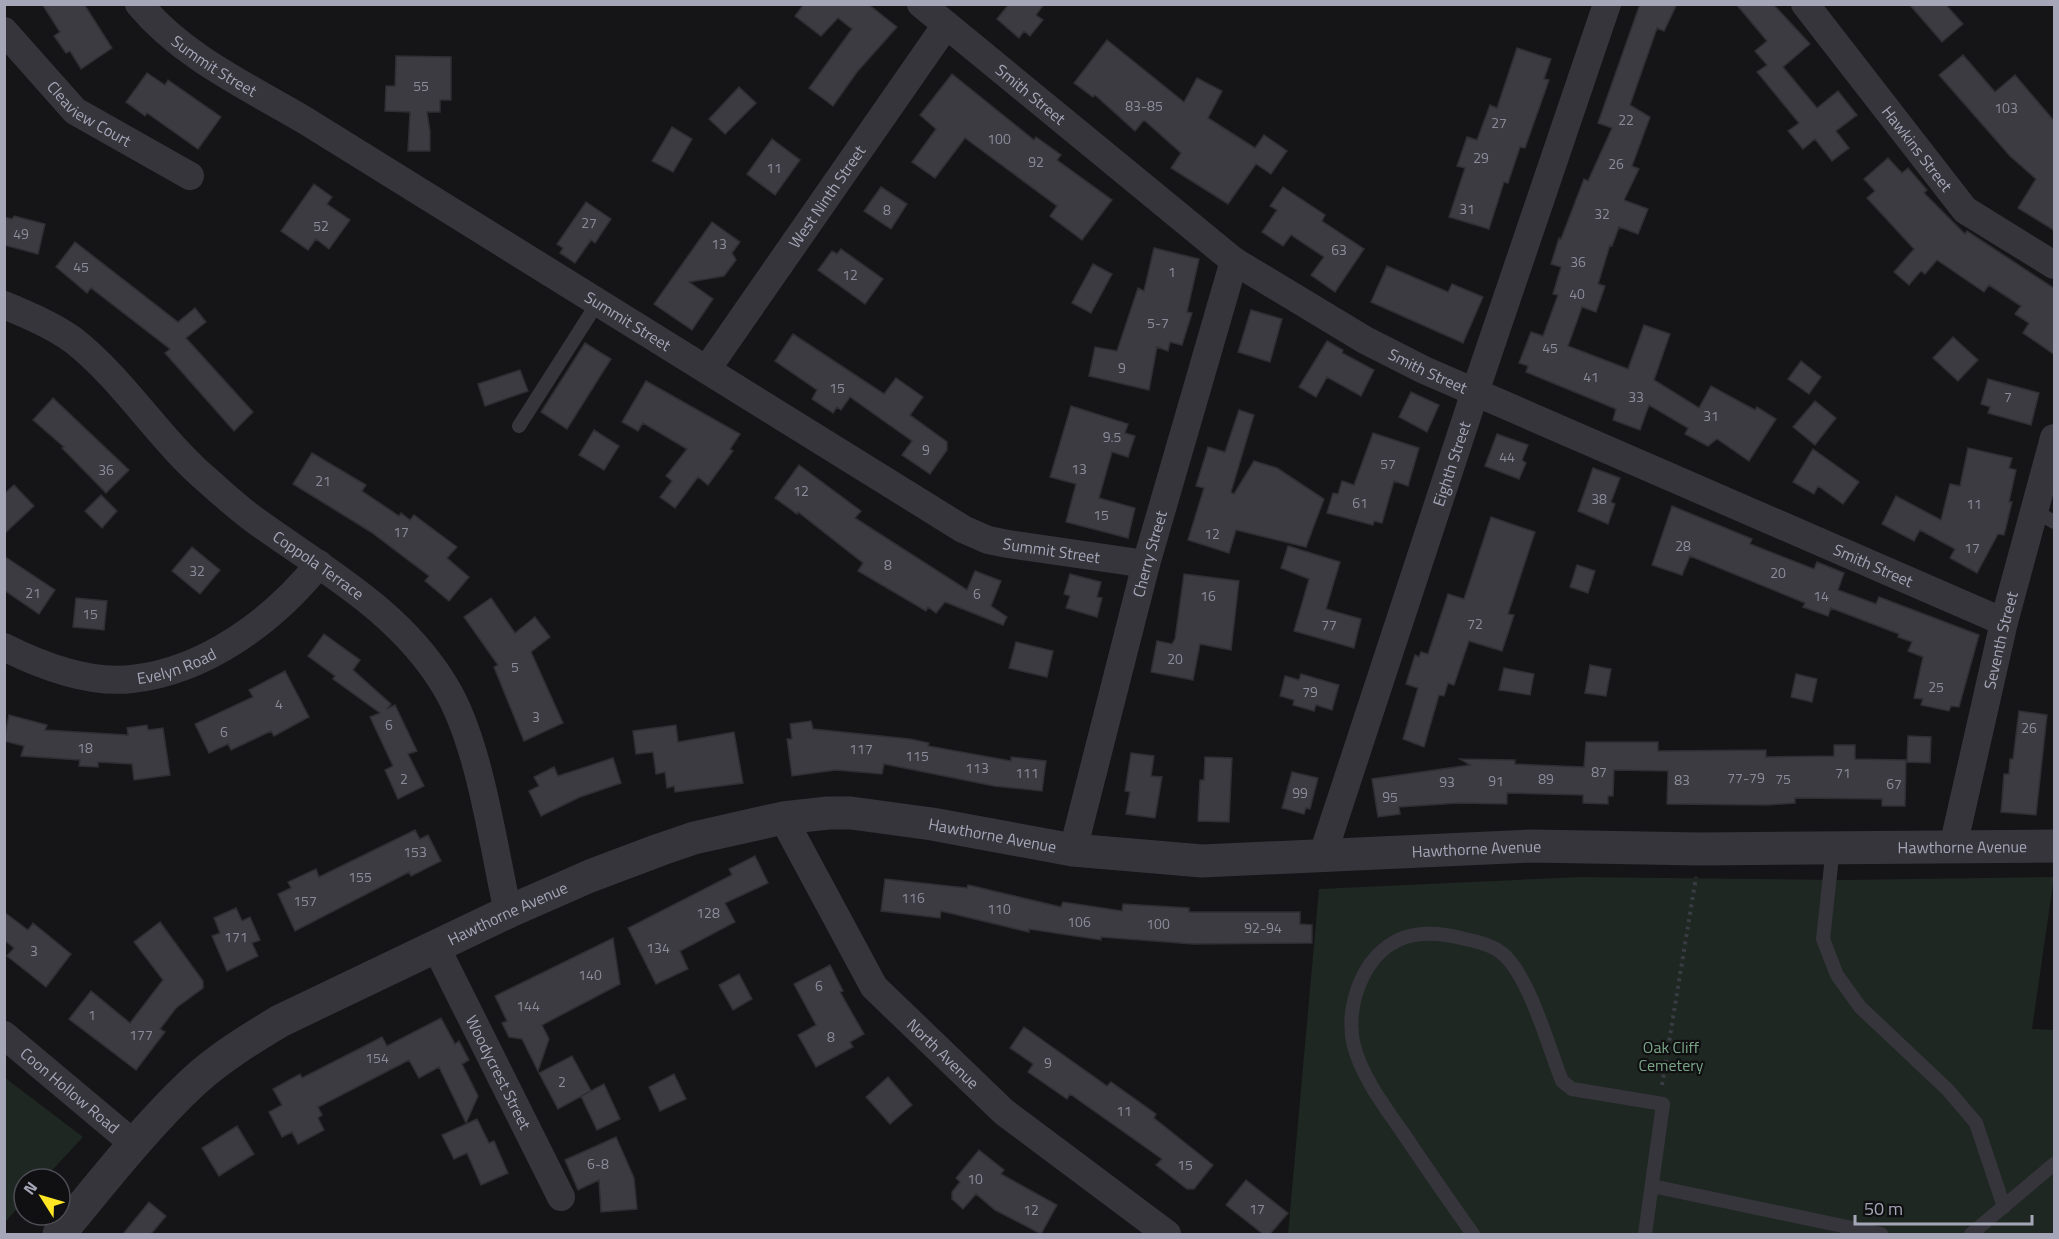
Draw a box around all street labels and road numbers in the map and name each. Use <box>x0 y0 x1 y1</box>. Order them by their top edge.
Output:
street label: Summit Street <box>166 29 262 103</box>
street label: Smith Street <box>990 58 1071 130</box>
street label: Cleaview Court <box>41 75 136 153</box>
street label: Hawkins Street <box>1876 100 1959 197</box>
street label: West Ninth Street <box>783 140 871 253</box>
street label: Summit Street <box>580 285 676 357</box>
street label: Smith Street <box>1384 342 1471 400</box>
street label: Eighth Street <box>1426 418 1477 509</box>
street label: Cherry Street <box>1126 507 1173 600</box>
street label: Coppola Terrace <box>268 525 369 606</box>
street label: Summit Street <box>1001 531 1102 569</box>
street label: Smith Street <box>1830 537 1917 593</box>
street label: Seventh Street <box>1977 588 2024 692</box>
street label: Evelyn Road <box>135 642 220 690</box>
street label: Hawthorne Avenue <box>927 812 1058 859</box>
street label: Hawthorne Avenue <box>1411 834 1541 863</box>
street label: Hawthorne Avenue <box>1897 834 2027 859</box>
street label: Hawthorne Avenue <box>444 875 571 951</box>
street label: Woodycrest Street <box>460 1011 538 1134</box>
street label: North Avenue <box>902 1013 985 1094</box>
street label: Coon Hollow Road <box>15 1042 125 1139</box>

